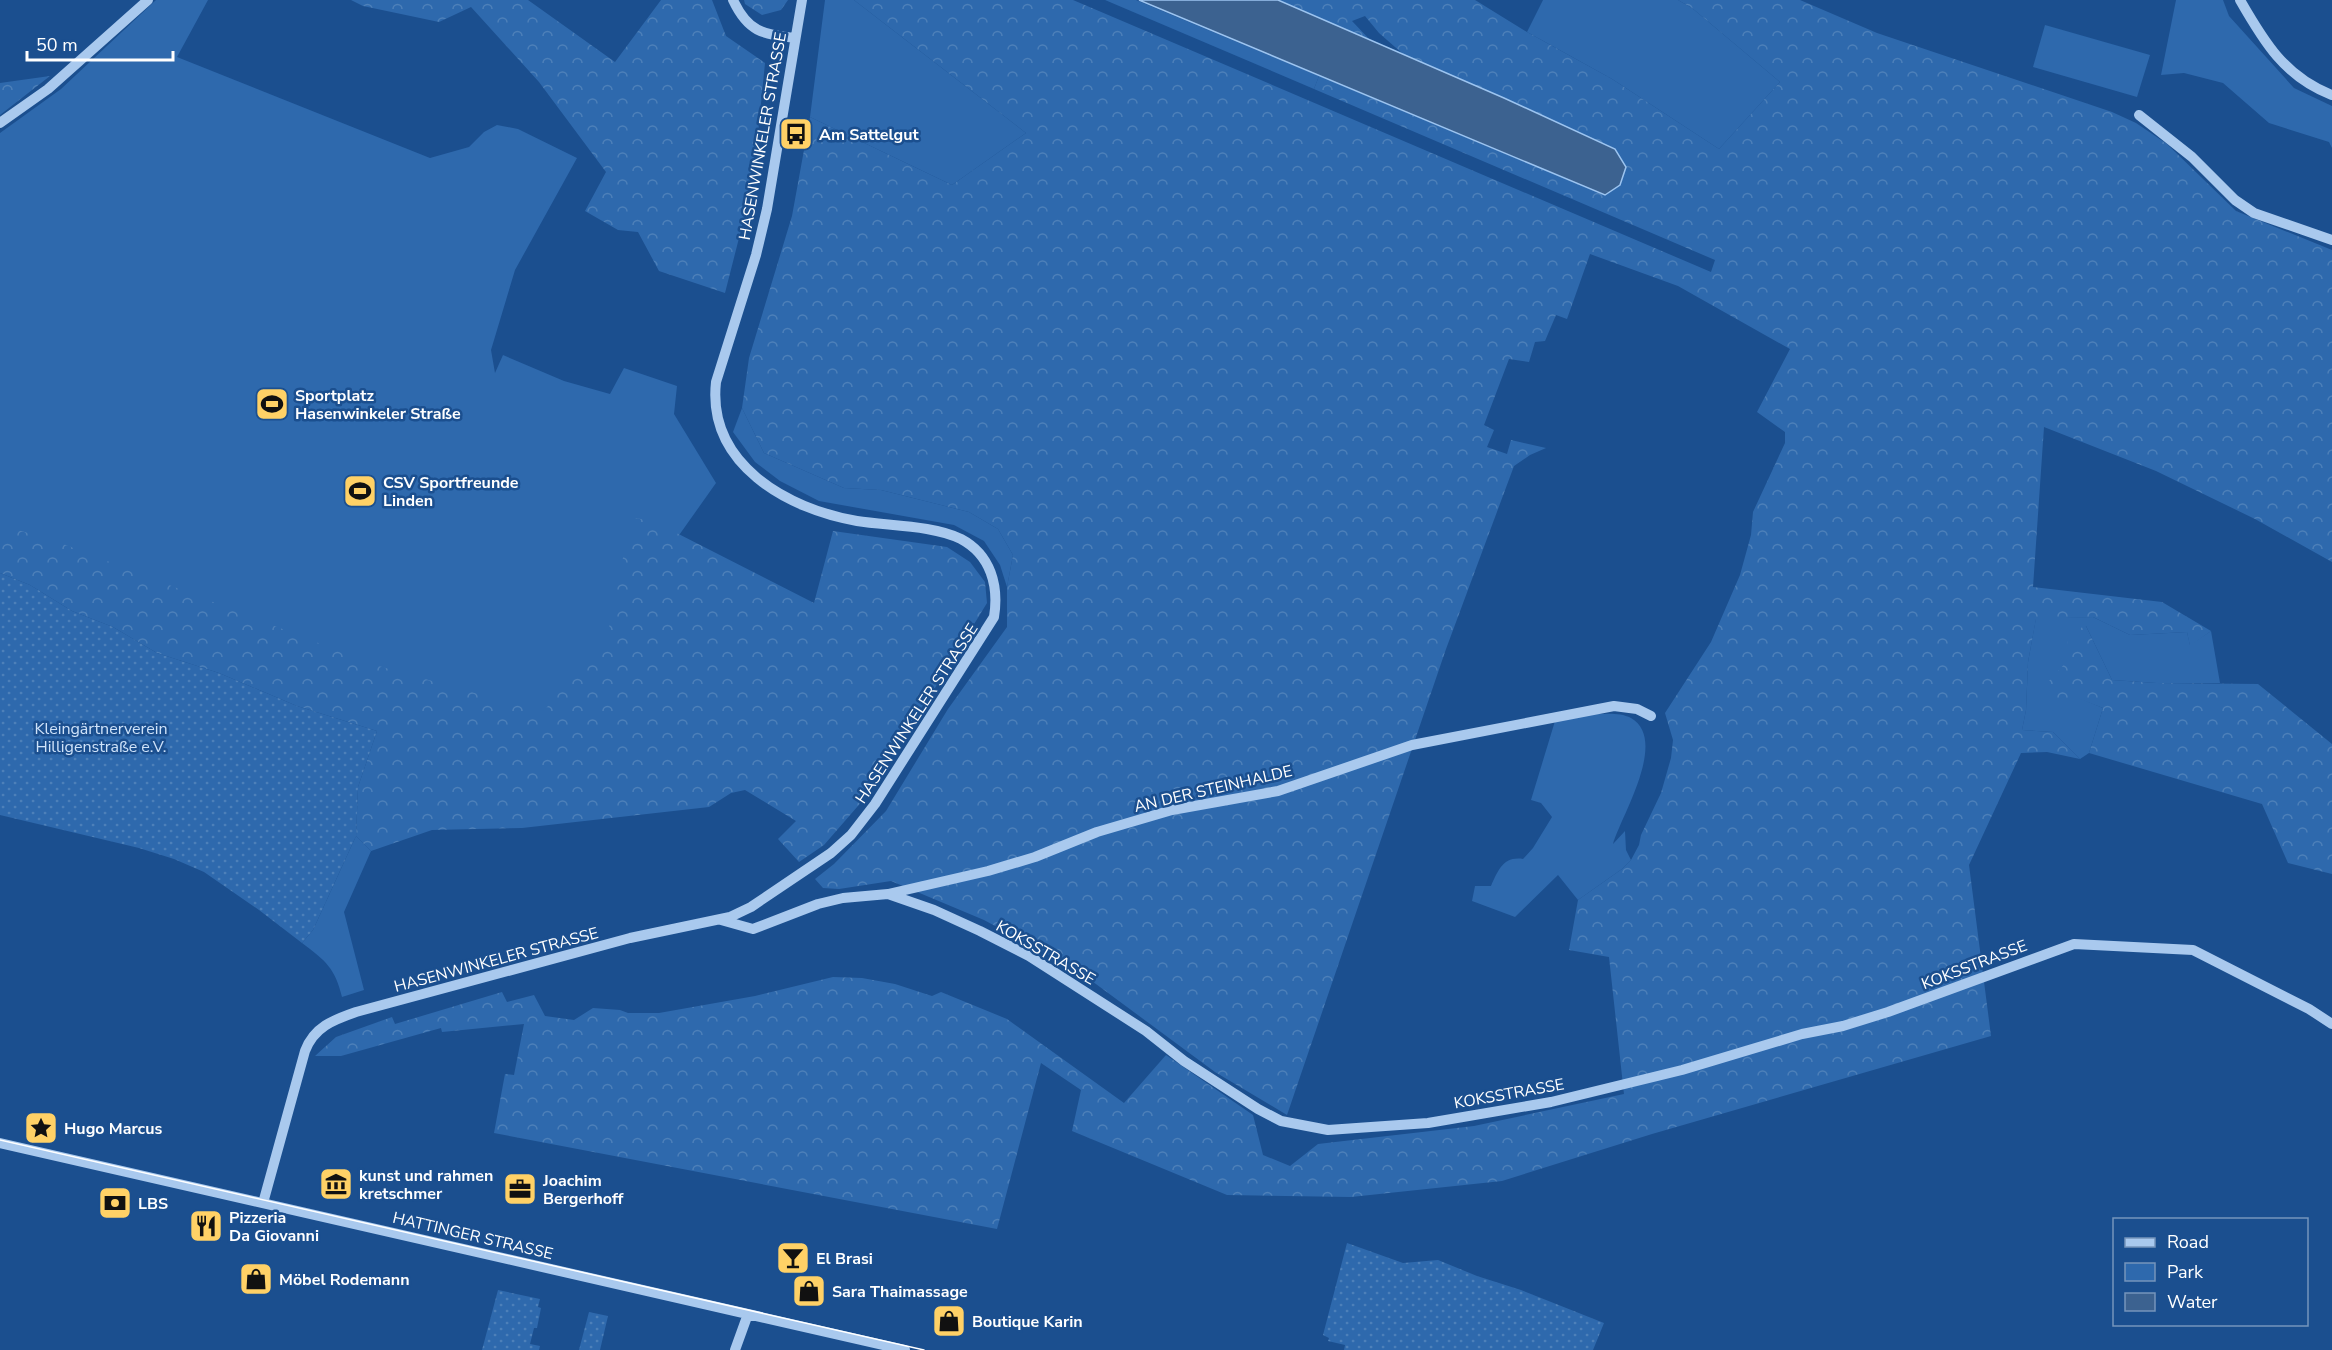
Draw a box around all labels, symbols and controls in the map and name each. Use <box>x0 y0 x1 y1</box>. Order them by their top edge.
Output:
scale bar <box>27 24 172 62</box>
street label: HASENWINKELER STRASSE <box>734 30 792 242</box>
text: 50 m <box>36 33 78 57</box>
bus stop icon: Am Sattelgut <box>778 116 814 152</box>
place label: Am Sattelgut <box>819 124 919 146</box>
place label: Sportplatz Hasenwinkeler Straße <box>295 385 461 425</box>
sports icon: Sportplatz Hasenwinkeler Straße <box>254 386 290 422</box>
place label: CSV Sportfreunde Linden <box>383 472 519 512</box>
sports icon: CSV Sportfreunde Linden <box>342 473 378 509</box>
street label: HASENWINKELER STRASSE <box>850 619 983 808</box>
park label: Kleingärtnerverein Hilligenstraße e.V. <box>35 718 167 758</box>
street label: AN DER STEINHALDE <box>1132 760 1295 818</box>
street label: KOKSSTRASSE <box>992 915 1099 990</box>
street label: HASENWINKELER STRASSE <box>392 922 601 998</box>
street label: KOKSSTRASSE <box>1918 935 2030 995</box>
street label: KOKSSTRASSE <box>1452 1073 1566 1115</box>
place icon: Hugo Marcus <box>23 1110 59 1146</box>
place label: Hugo Marcus <box>64 1118 162 1140</box>
place label: kunst und rahmen kretschmer <box>359 1165 493 1205</box>
museum icon: kunst und rahmen kretschmer <box>318 1166 354 1202</box>
place label: Joachim Bergerhoff <box>542 1170 624 1210</box>
office icon: Joachim Bergerhoff <box>502 1171 538 1207</box>
bank icon: LBS <box>97 1185 133 1221</box>
place label: LBS <box>138 1193 168 1215</box>
place label: Pizzeria Da Giovanni <box>229 1207 319 1247</box>
street label: HATTINGER STRASSE <box>390 1207 555 1265</box>
restaurant icon: Pizzeria Da Giovanni <box>188 1208 224 1244</box>
legend <box>2113 1218 2308 1326</box>
text: Road <box>2167 1230 2209 1254</box>
bar icon: El Brasi <box>775 1240 811 1276</box>
place label: El Brasi <box>816 1248 873 1270</box>
text: Park <box>2167 1260 2204 1284</box>
shop icon: Möbel Rodemann <box>238 1261 274 1297</box>
place label: Möbel Rodemann <box>279 1269 410 1291</box>
shop icon: Sara Thaimassage <box>791 1273 827 1309</box>
place label: Sara Thaimassage <box>832 1281 968 1303</box>
text: Water <box>2167 1290 2218 1314</box>
shop icon: Boutique Karin <box>931 1303 967 1339</box>
place label: Boutique Karin <box>972 1311 1083 1333</box>

